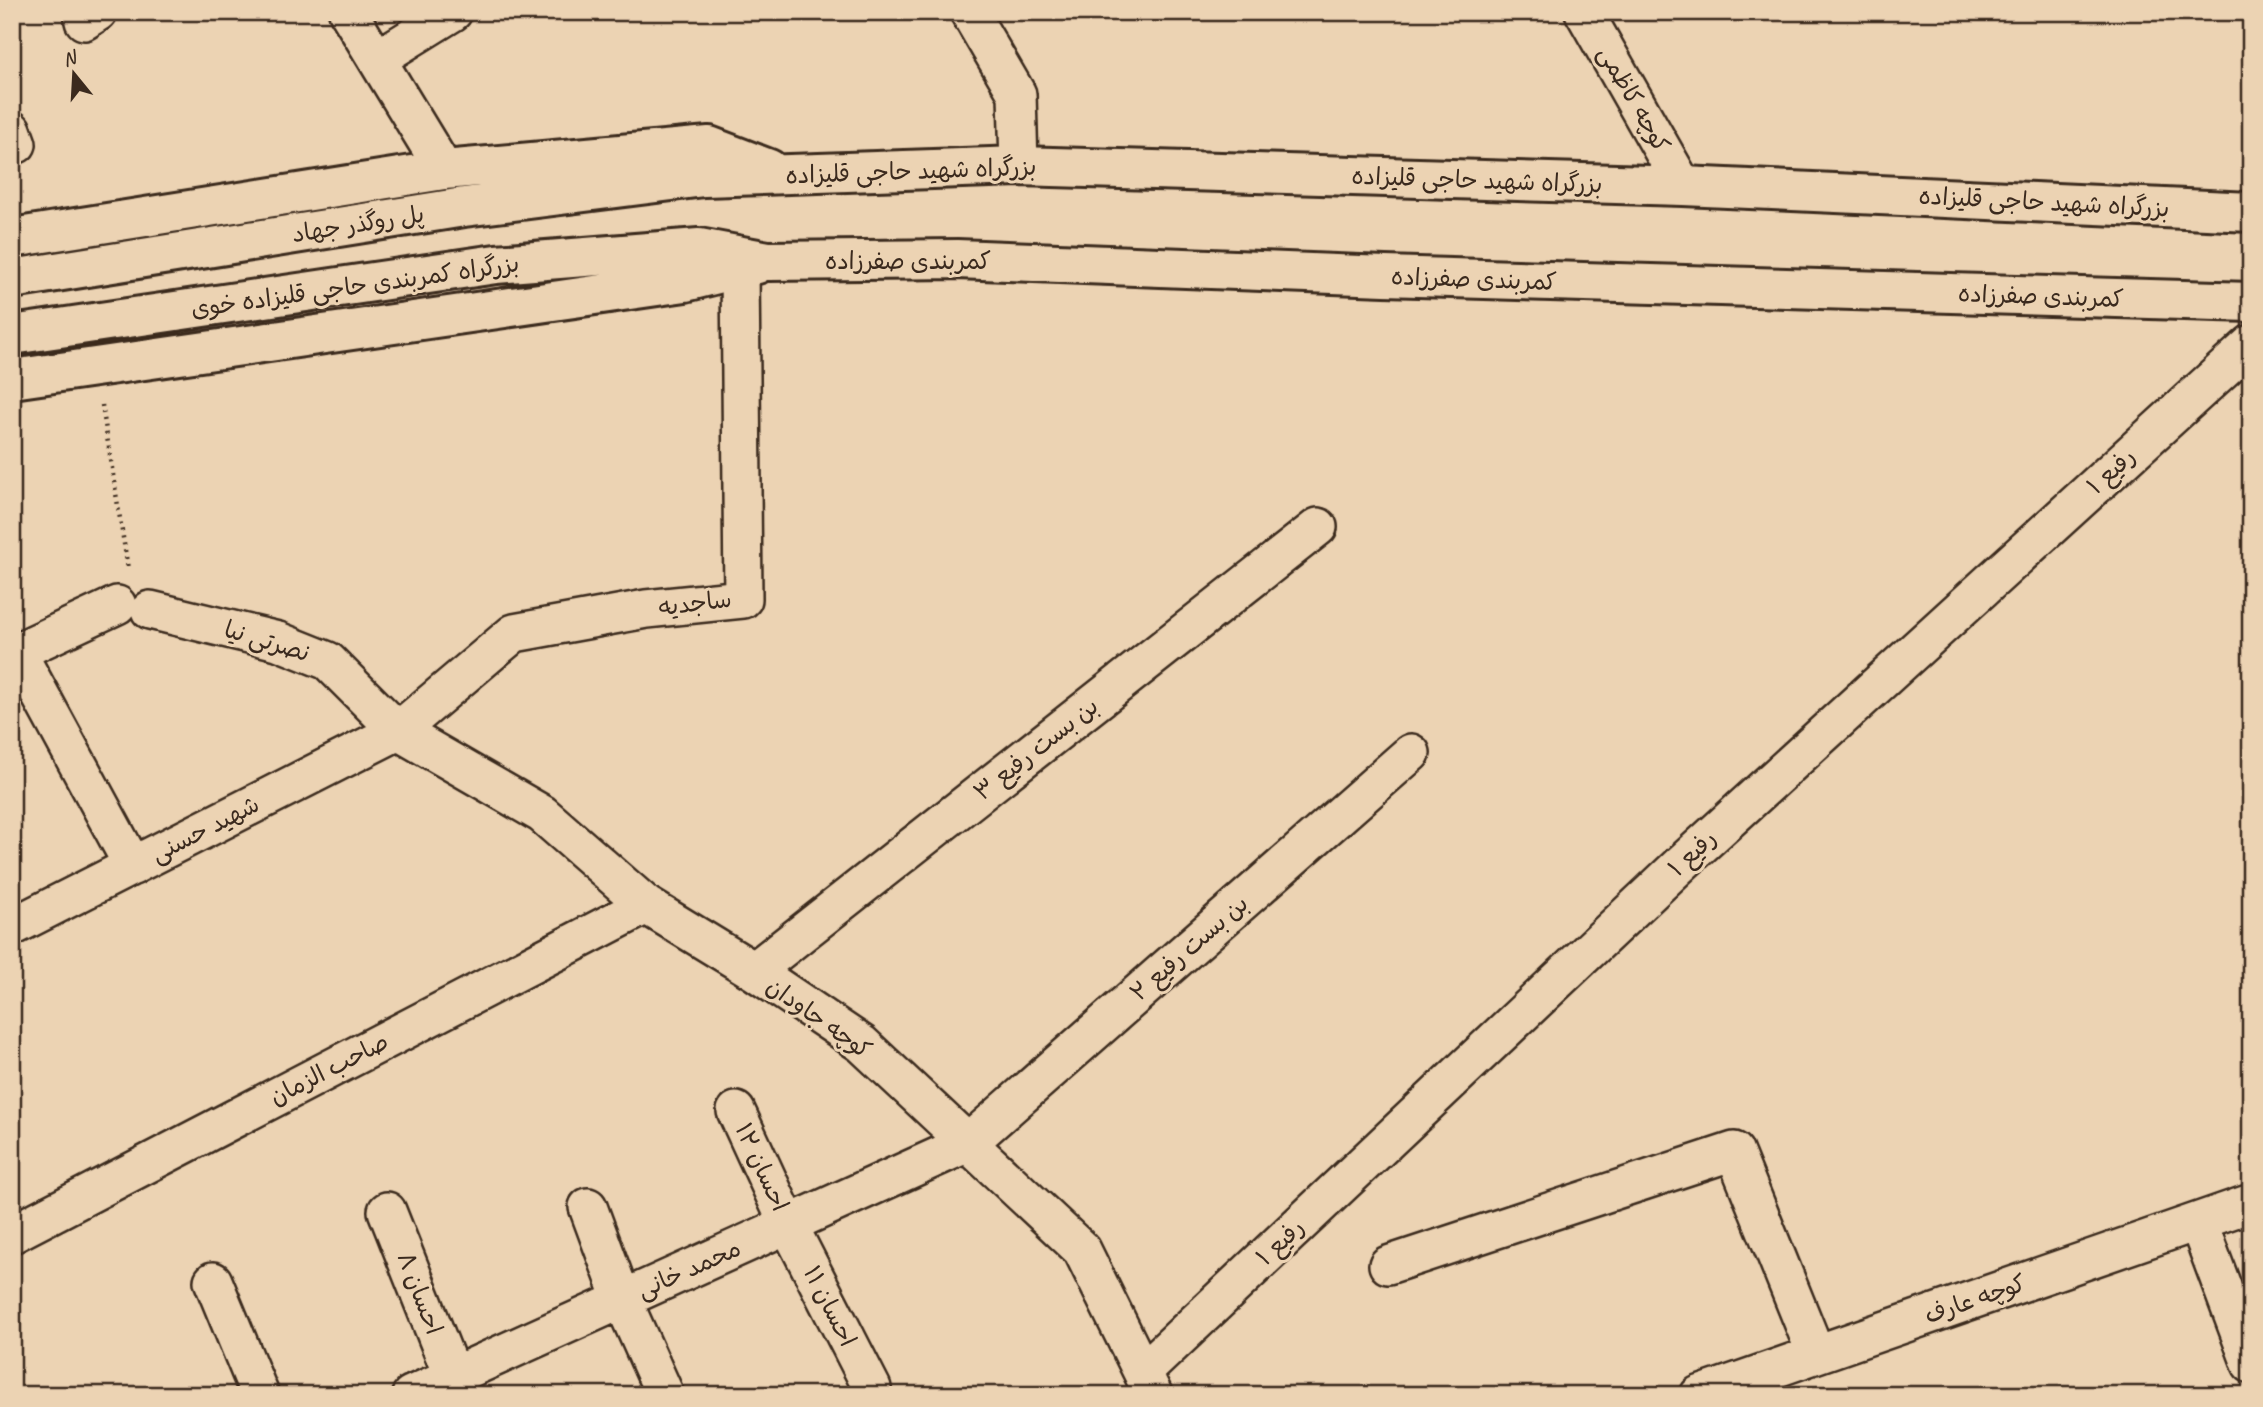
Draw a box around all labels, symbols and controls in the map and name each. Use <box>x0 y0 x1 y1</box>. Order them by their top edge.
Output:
north arrow <box>38 38 108 108</box>
street label: کوچه کاظمی <box>1591 40 1677 158</box>
text: N <box>60 45 81 72</box>
street label: بزرگراه شهید حاجی قلیزاده <box>785 152 1037 190</box>
street label: بزرگراه شهید حاجی قلیزاده <box>1351 161 1603 199</box>
street label: بزرگراه شهید حاجی قلیزاده <box>1918 180 2170 224</box>
street label: پل روگذر جهاد <box>290 199 426 249</box>
street label: کمربندی صفرزاده <box>825 246 991 276</box>
street label: بزرگراه کمربندی حاجی قلیزاده خوی <box>189 248 521 324</box>
street label: کمربندی صفرزاده <box>1391 261 1557 297</box>
street label: کمربندی صفرزاده <box>1958 278 2124 314</box>
street label: رفیع ۱ <box>2080 441 2143 502</box>
street label: ساجدیه <box>657 584 733 622</box>
street label: نصرتی نیا <box>221 614 313 668</box>
street label: بن بست رفیع ۳ <box>968 691 1106 809</box>
street label: شهید حسنی <box>146 789 264 869</box>
street label: رفیع ۱ <box>1662 823 1724 884</box>
street label: بن بست رفیع ۲ <box>1124 889 1256 1009</box>
street label: کوچه جاودان <box>761 971 877 1065</box>
street label: صاحب الزمان <box>264 1026 394 1112</box>
street label: احسان ۱۲ <box>729 1118 795 1216</box>
street label: رفیع ۱ <box>1250 1212 1312 1273</box>
street label: محمد خانی <box>633 1233 745 1305</box>
street label: احسان ۸ <box>391 1248 449 1338</box>
street label: احسان ۱۱ <box>797 1261 863 1351</box>
street label: کوچه عارف <box>1921 1268 2029 1330</box>

